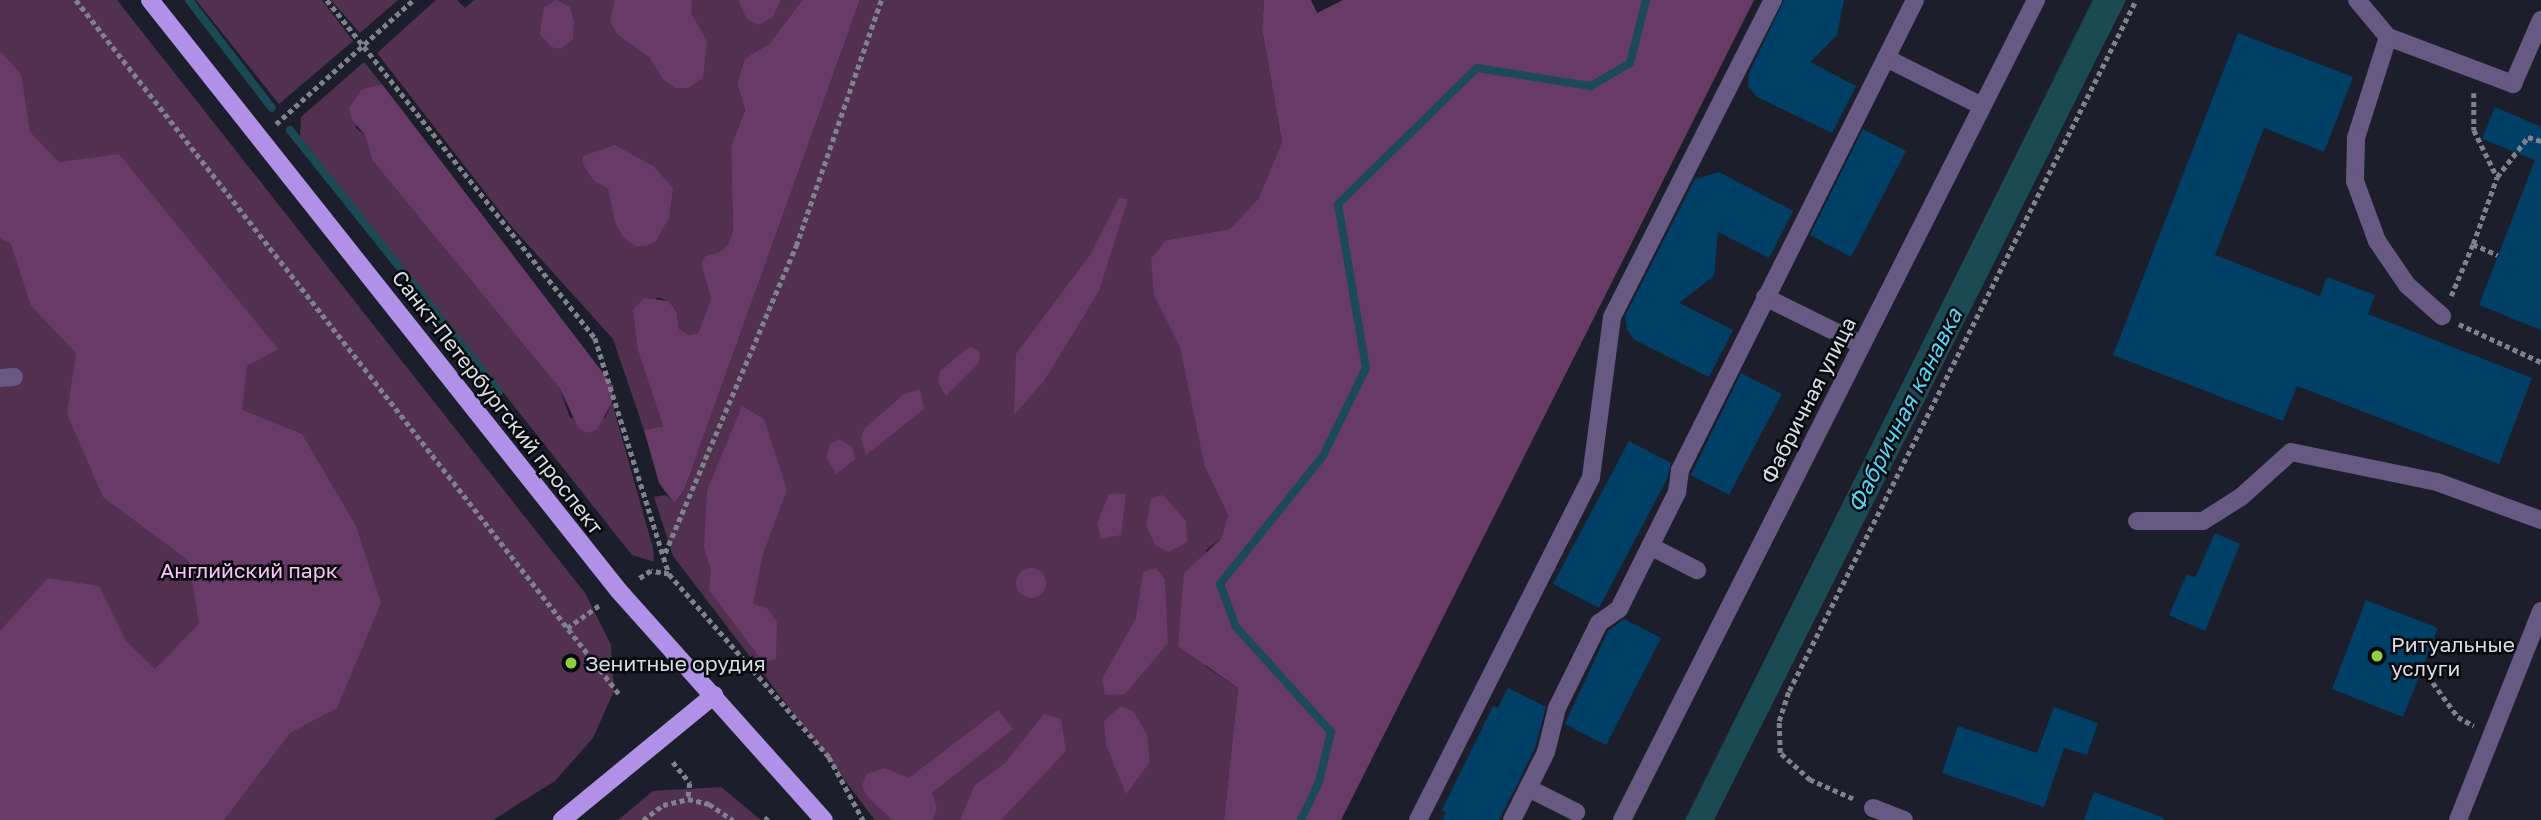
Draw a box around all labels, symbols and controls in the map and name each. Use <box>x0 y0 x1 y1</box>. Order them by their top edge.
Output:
street label: Санкт-Петербургский проспект <box>387 265 609 539</box>
water label: Фабричная канавка <box>1841 303 1967 517</box>
street label: Фабричная улица <box>1755 313 1861 487</box>
park label: Английский парк <box>160 557 338 583</box>
place label: Ритуальные услуги <box>2391 631 2515 681</box>
marker: Ритуальные услуги <box>2369 648 2385 664</box>
place label: Зенитные орудия <box>585 650 766 676</box>
marker: Зенитные орудия <box>563 655 579 671</box>

